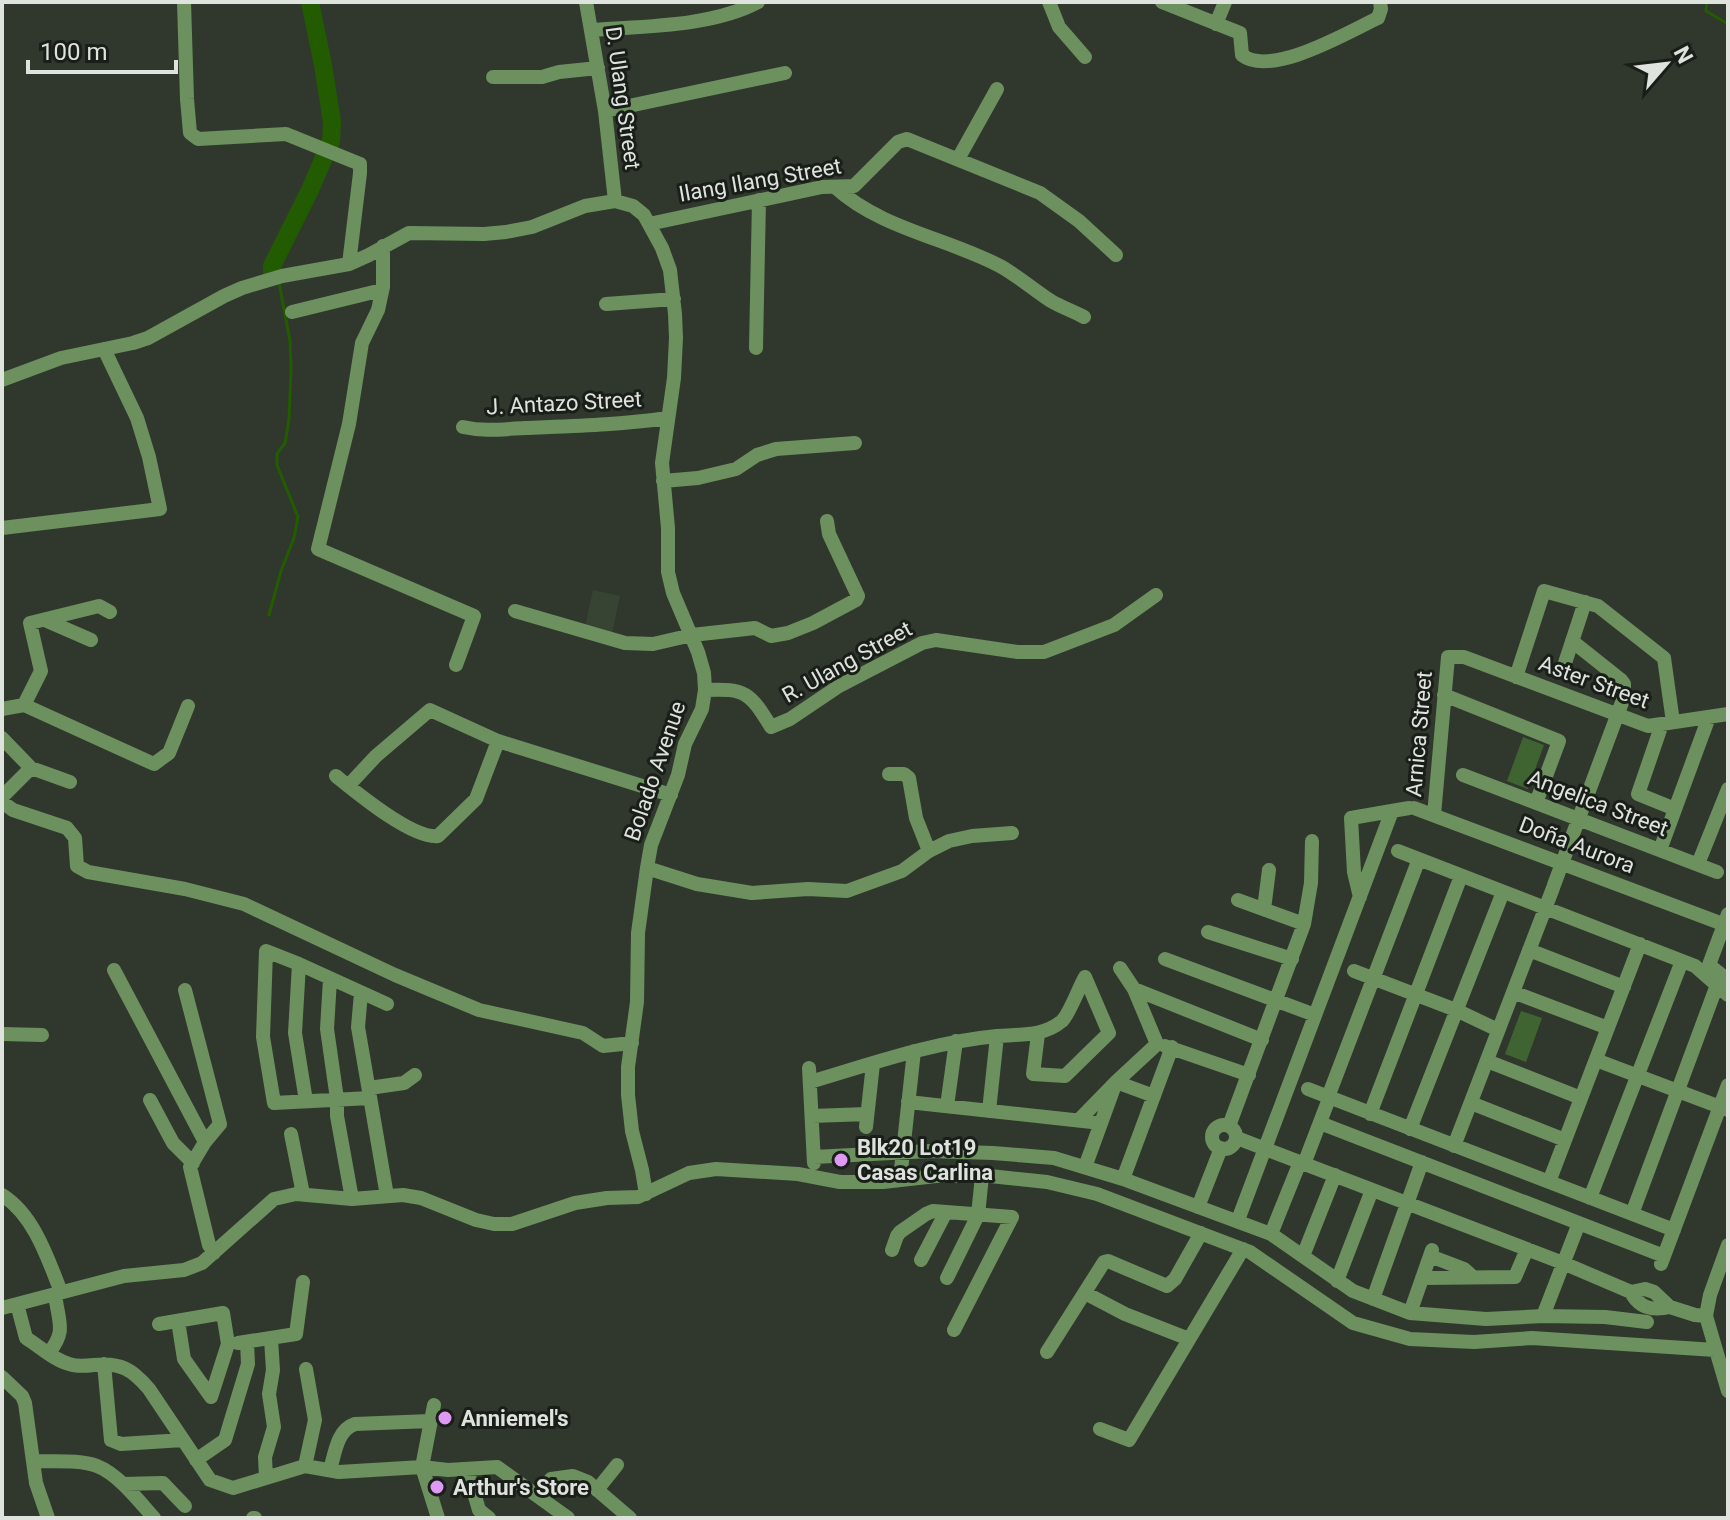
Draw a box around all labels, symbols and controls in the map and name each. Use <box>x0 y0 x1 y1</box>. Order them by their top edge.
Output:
scale bar <box>28 24 176 74</box>
north arrow <box>1626 24 1706 104</box>
street label: D. Ulang Street <box>601 25 645 171</box>
text: 100 m <box>40 38 107 66</box>
text: N <box>1669 42 1698 68</box>
street label: Ilang Ilang Street <box>677 153 843 207</box>
street label: J. Antazo Street <box>486 386 642 420</box>
street label: R. Ulang Street <box>778 616 916 708</box>
street label: Aster Street <box>1535 650 1653 714</box>
street label: Arnica Street <box>1401 670 1437 798</box>
street label: Bolado Avenue <box>619 698 691 844</box>
street label: Angelica Street <box>1524 765 1672 841</box>
street label: Doña Aurora <box>1516 812 1638 878</box>
place label: Blk20 Lot19 Casas Carlina <box>857 1135 993 1185</box>
marker: Blk20 Lot19 Casas Carlina <box>832 1151 850 1169</box>
place label: Anniemel's <box>461 1406 568 1431</box>
marker: Anniemel's <box>436 1409 454 1427</box>
place label: Arthur's Store <box>453 1475 589 1500</box>
marker: Arthur's Store <box>428 1478 446 1496</box>

